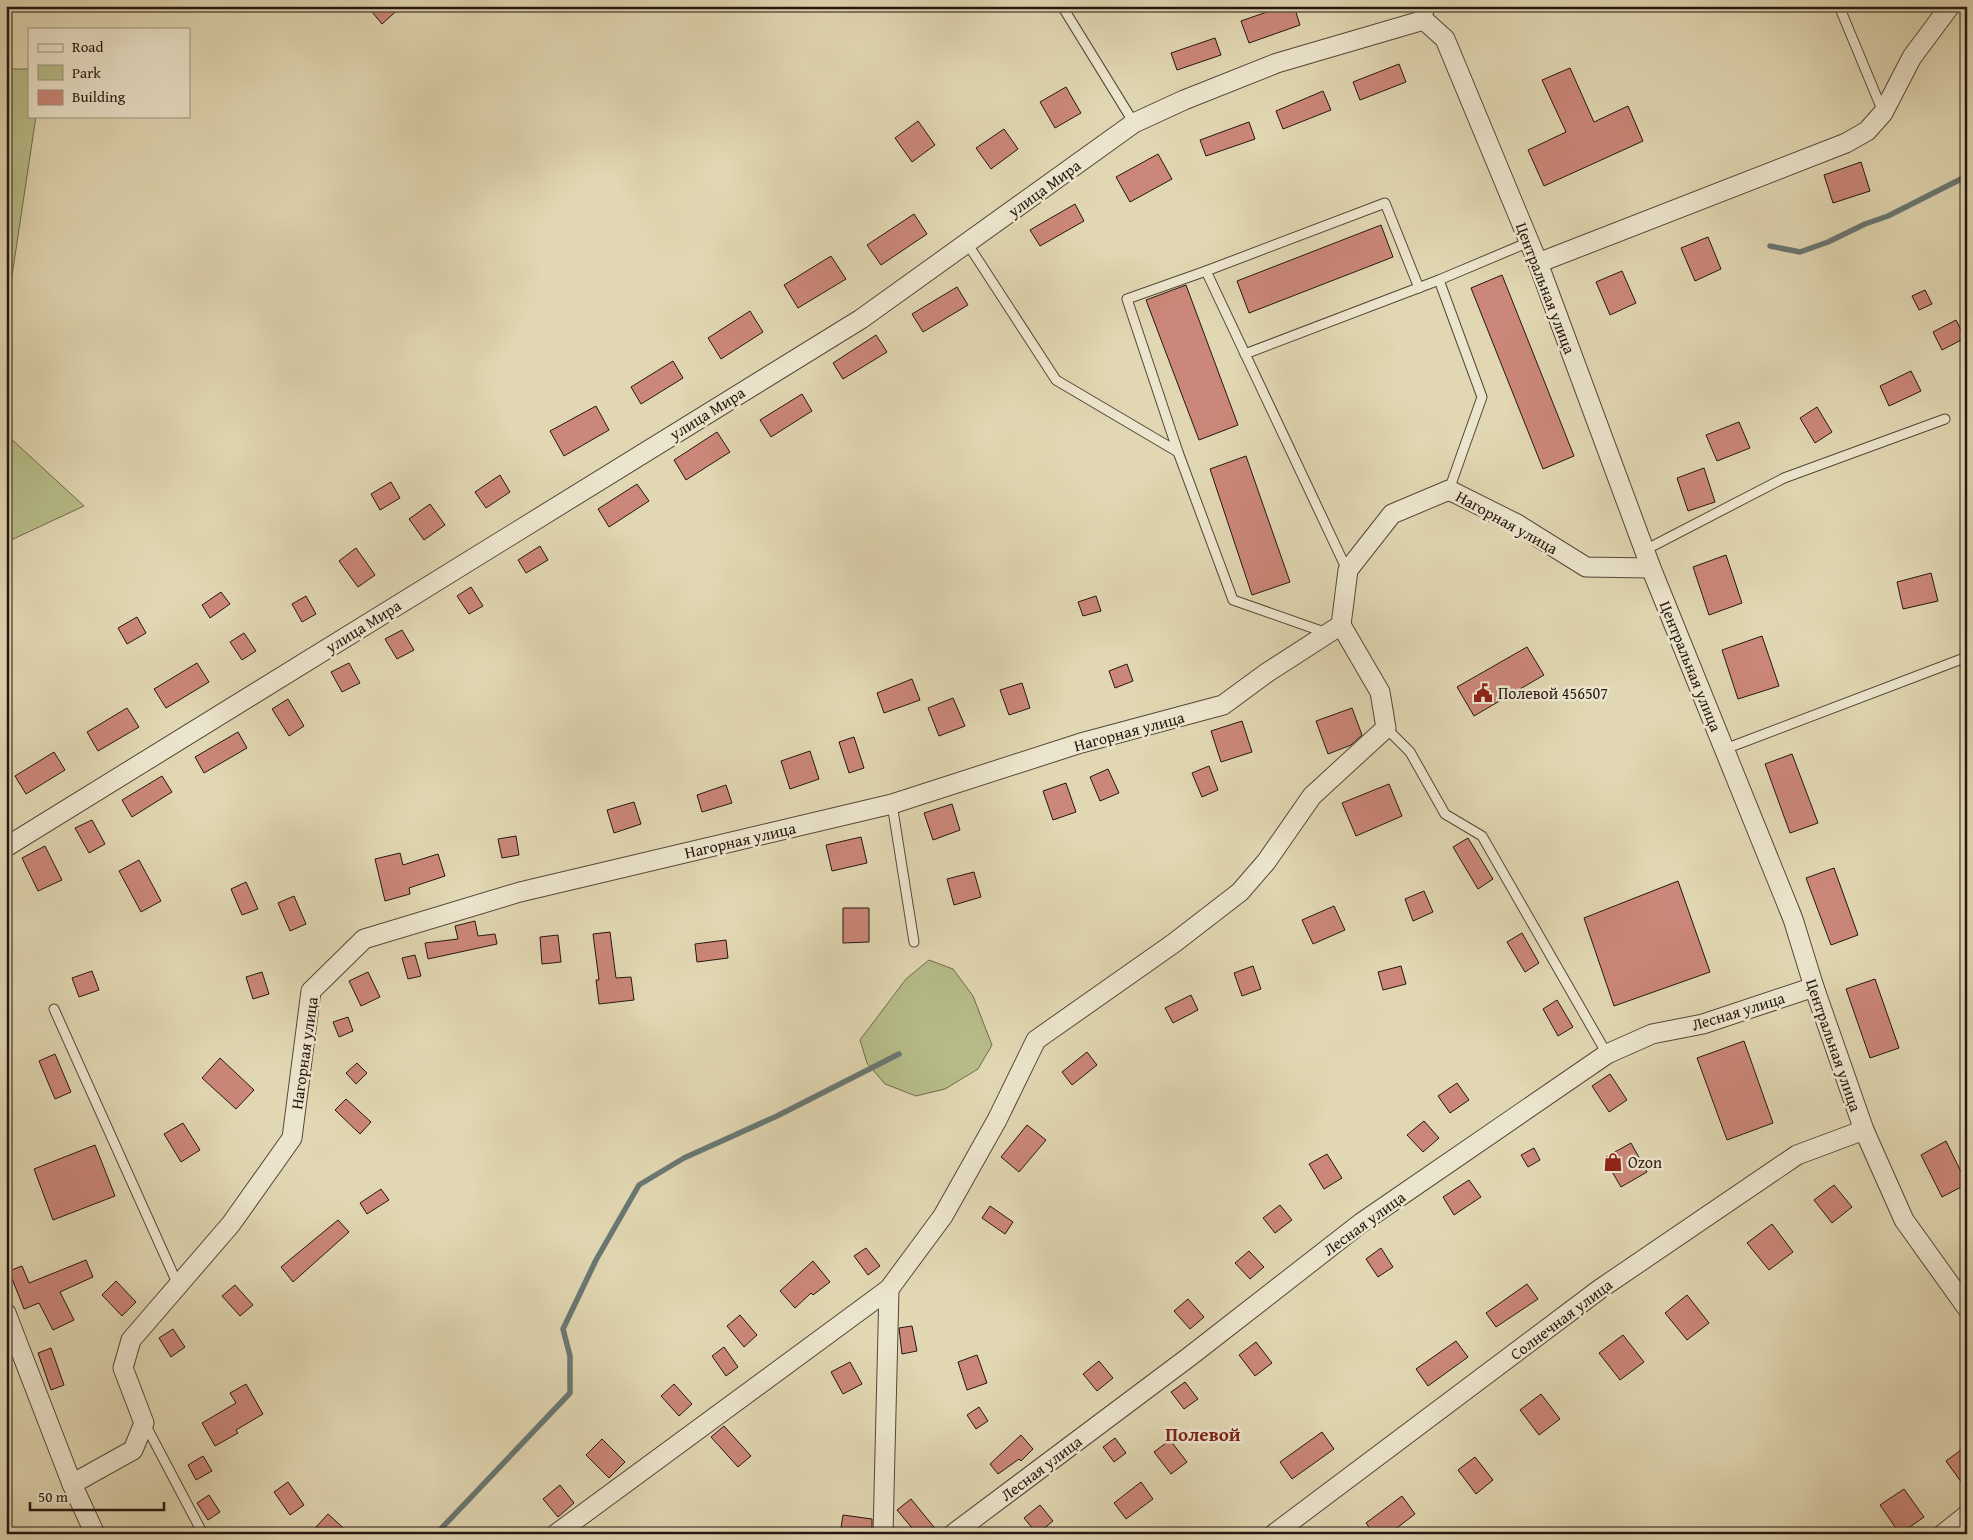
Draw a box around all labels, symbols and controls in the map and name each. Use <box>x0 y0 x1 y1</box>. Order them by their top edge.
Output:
legend <box>28 28 190 118</box>
text: Road <box>72 36 103 57</box>
text: Park <box>72 62 101 83</box>
text: Building <box>72 86 126 107</box>
street label: улица Мира <box>1002 153 1086 223</box>
street label: Центральная улица <box>1510 219 1582 358</box>
street label: улица Мира <box>664 380 750 446</box>
street label: Нагорная улица <box>1452 484 1563 560</box>
street label: улица Мира <box>320 593 406 659</box>
street label: Центральная улица <box>1654 597 1728 735</box>
place label: Полевой 456507 <box>1498 681 1608 705</box>
public building icon: Полевой 456507 <box>1472 682 1494 704</box>
street label: Нагорная улица <box>1071 705 1187 757</box>
street label: Нагорная улица <box>682 815 798 864</box>
street label: Центральная улица <box>1800 975 1868 1115</box>
street label: Лесная улица <box>1688 985 1788 1037</box>
street label: Нагорная улица <box>284 995 324 1111</box>
place label: Ozon <box>1628 1150 1662 1174</box>
shop icon: Ozon <box>1602 1151 1624 1173</box>
street label: Лесная улица <box>1318 1185 1410 1261</box>
street label: Солнечная улица <box>1505 1272 1618 1366</box>
district label: Полевой <box>1165 1420 1241 1448</box>
street label: Лесная улица <box>995 1429 1087 1507</box>
scale bar <box>30 1480 164 1512</box>
text: 50 m <box>38 1486 69 1507</box>

